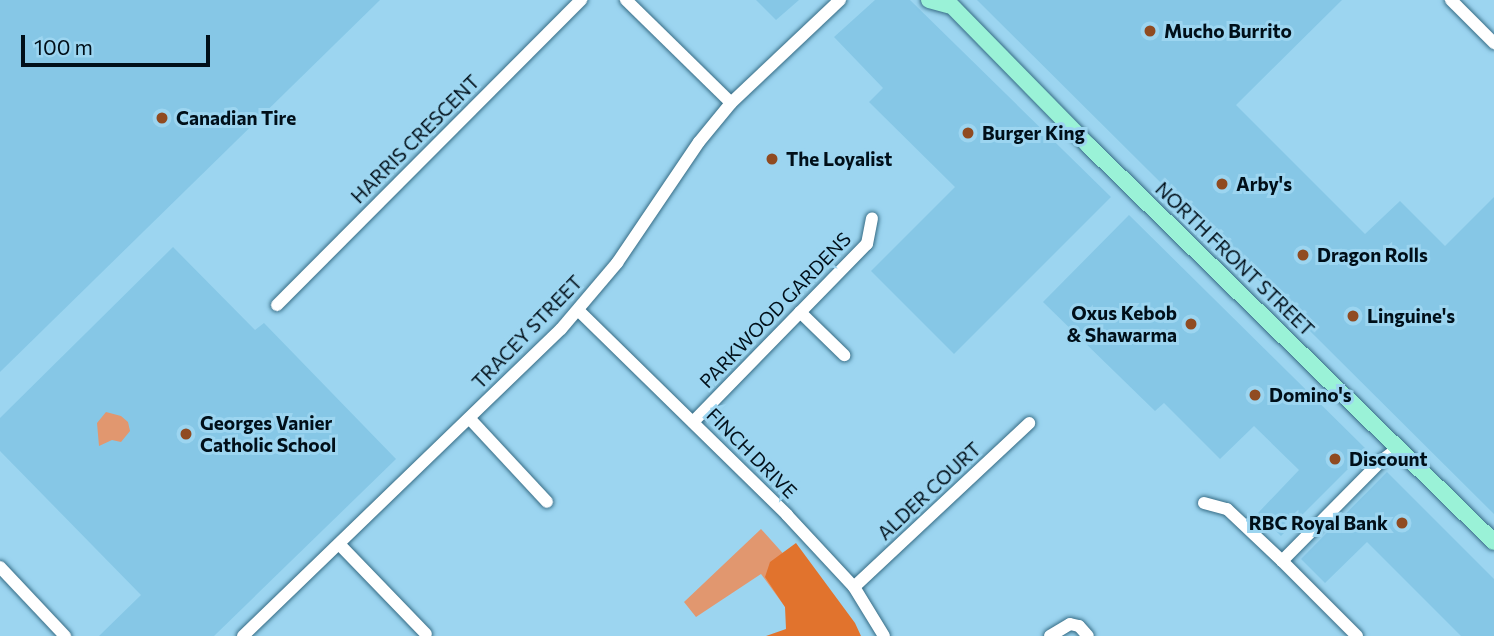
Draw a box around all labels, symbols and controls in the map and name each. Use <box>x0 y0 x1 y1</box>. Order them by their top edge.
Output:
place label: Mucho Burrito <box>1164 20 1292 42</box>
scale bar <box>24 21 214 65</box>
marker: Mucho Burrito <box>1142 23 1158 39</box>
text: 100 m <box>34 34 93 59</box>
street label: HARRIS CRESCENT <box>346 70 484 208</box>
place label: Canadian Tire <box>176 107 296 129</box>
marker: Canadian Tire <box>154 110 170 126</box>
place label: Burger King <box>982 122 1085 144</box>
marker: Burger King <box>960 125 976 141</box>
place label: The Loyalist <box>786 148 892 170</box>
marker: The Loyalist <box>764 151 780 167</box>
place label: Arby's <box>1236 173 1292 195</box>
marker: Arby's <box>1214 176 1230 192</box>
street label: NORTH FRONT STREET <box>1151 177 1319 341</box>
street label: PARKWOOD GARDENS <box>695 227 855 393</box>
place label: Dragon Rolls <box>1317 244 1428 266</box>
marker: Dragon Rolls <box>1295 247 1311 263</box>
street label: TRACEY STREET <box>467 271 587 393</box>
place label: Oxus Kebob & Shawarma <box>1067 302 1177 346</box>
place label: Linguine's <box>1367 305 1455 327</box>
marker: Linguine's <box>1345 308 1361 324</box>
marker: Oxus Kebob & Shawarma <box>1183 316 1199 332</box>
place label: Domino's <box>1269 384 1352 406</box>
marker: Domino's <box>1247 387 1263 403</box>
street label: FINCH DRIVE <box>702 403 802 503</box>
place label: Georges Vanier Catholic School <box>200 412 336 456</box>
marker: Georges Vanier Catholic School <box>178 426 194 442</box>
street label: ALDER COURT <box>873 437 985 545</box>
place label: Discount <box>1349 448 1427 470</box>
marker: Discount <box>1327 451 1343 467</box>
place label: RBC Royal Bank <box>1249 512 1388 534</box>
marker: RBC Royal Bank <box>1394 515 1410 531</box>

